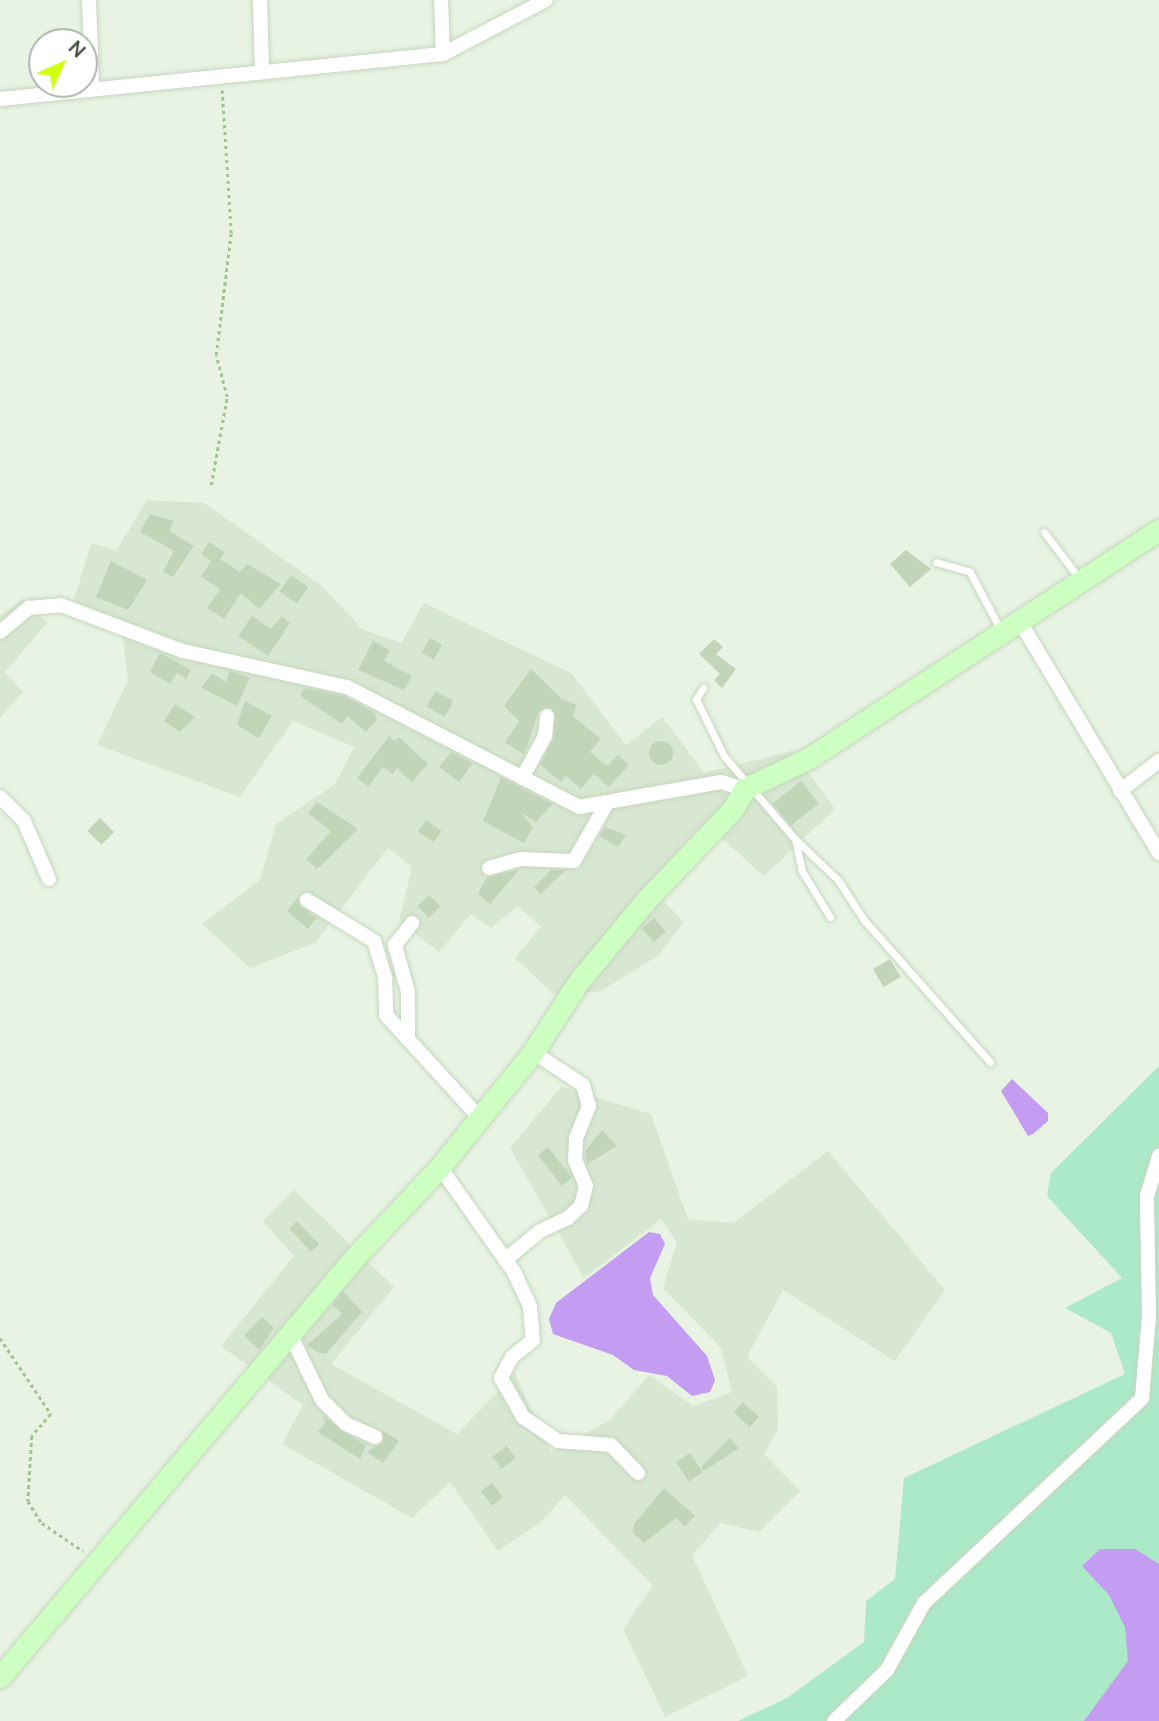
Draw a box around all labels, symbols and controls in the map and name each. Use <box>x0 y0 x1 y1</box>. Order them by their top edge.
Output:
north arrow <box>28 28 98 98</box>
text: N <box>62 35 91 64</box>

